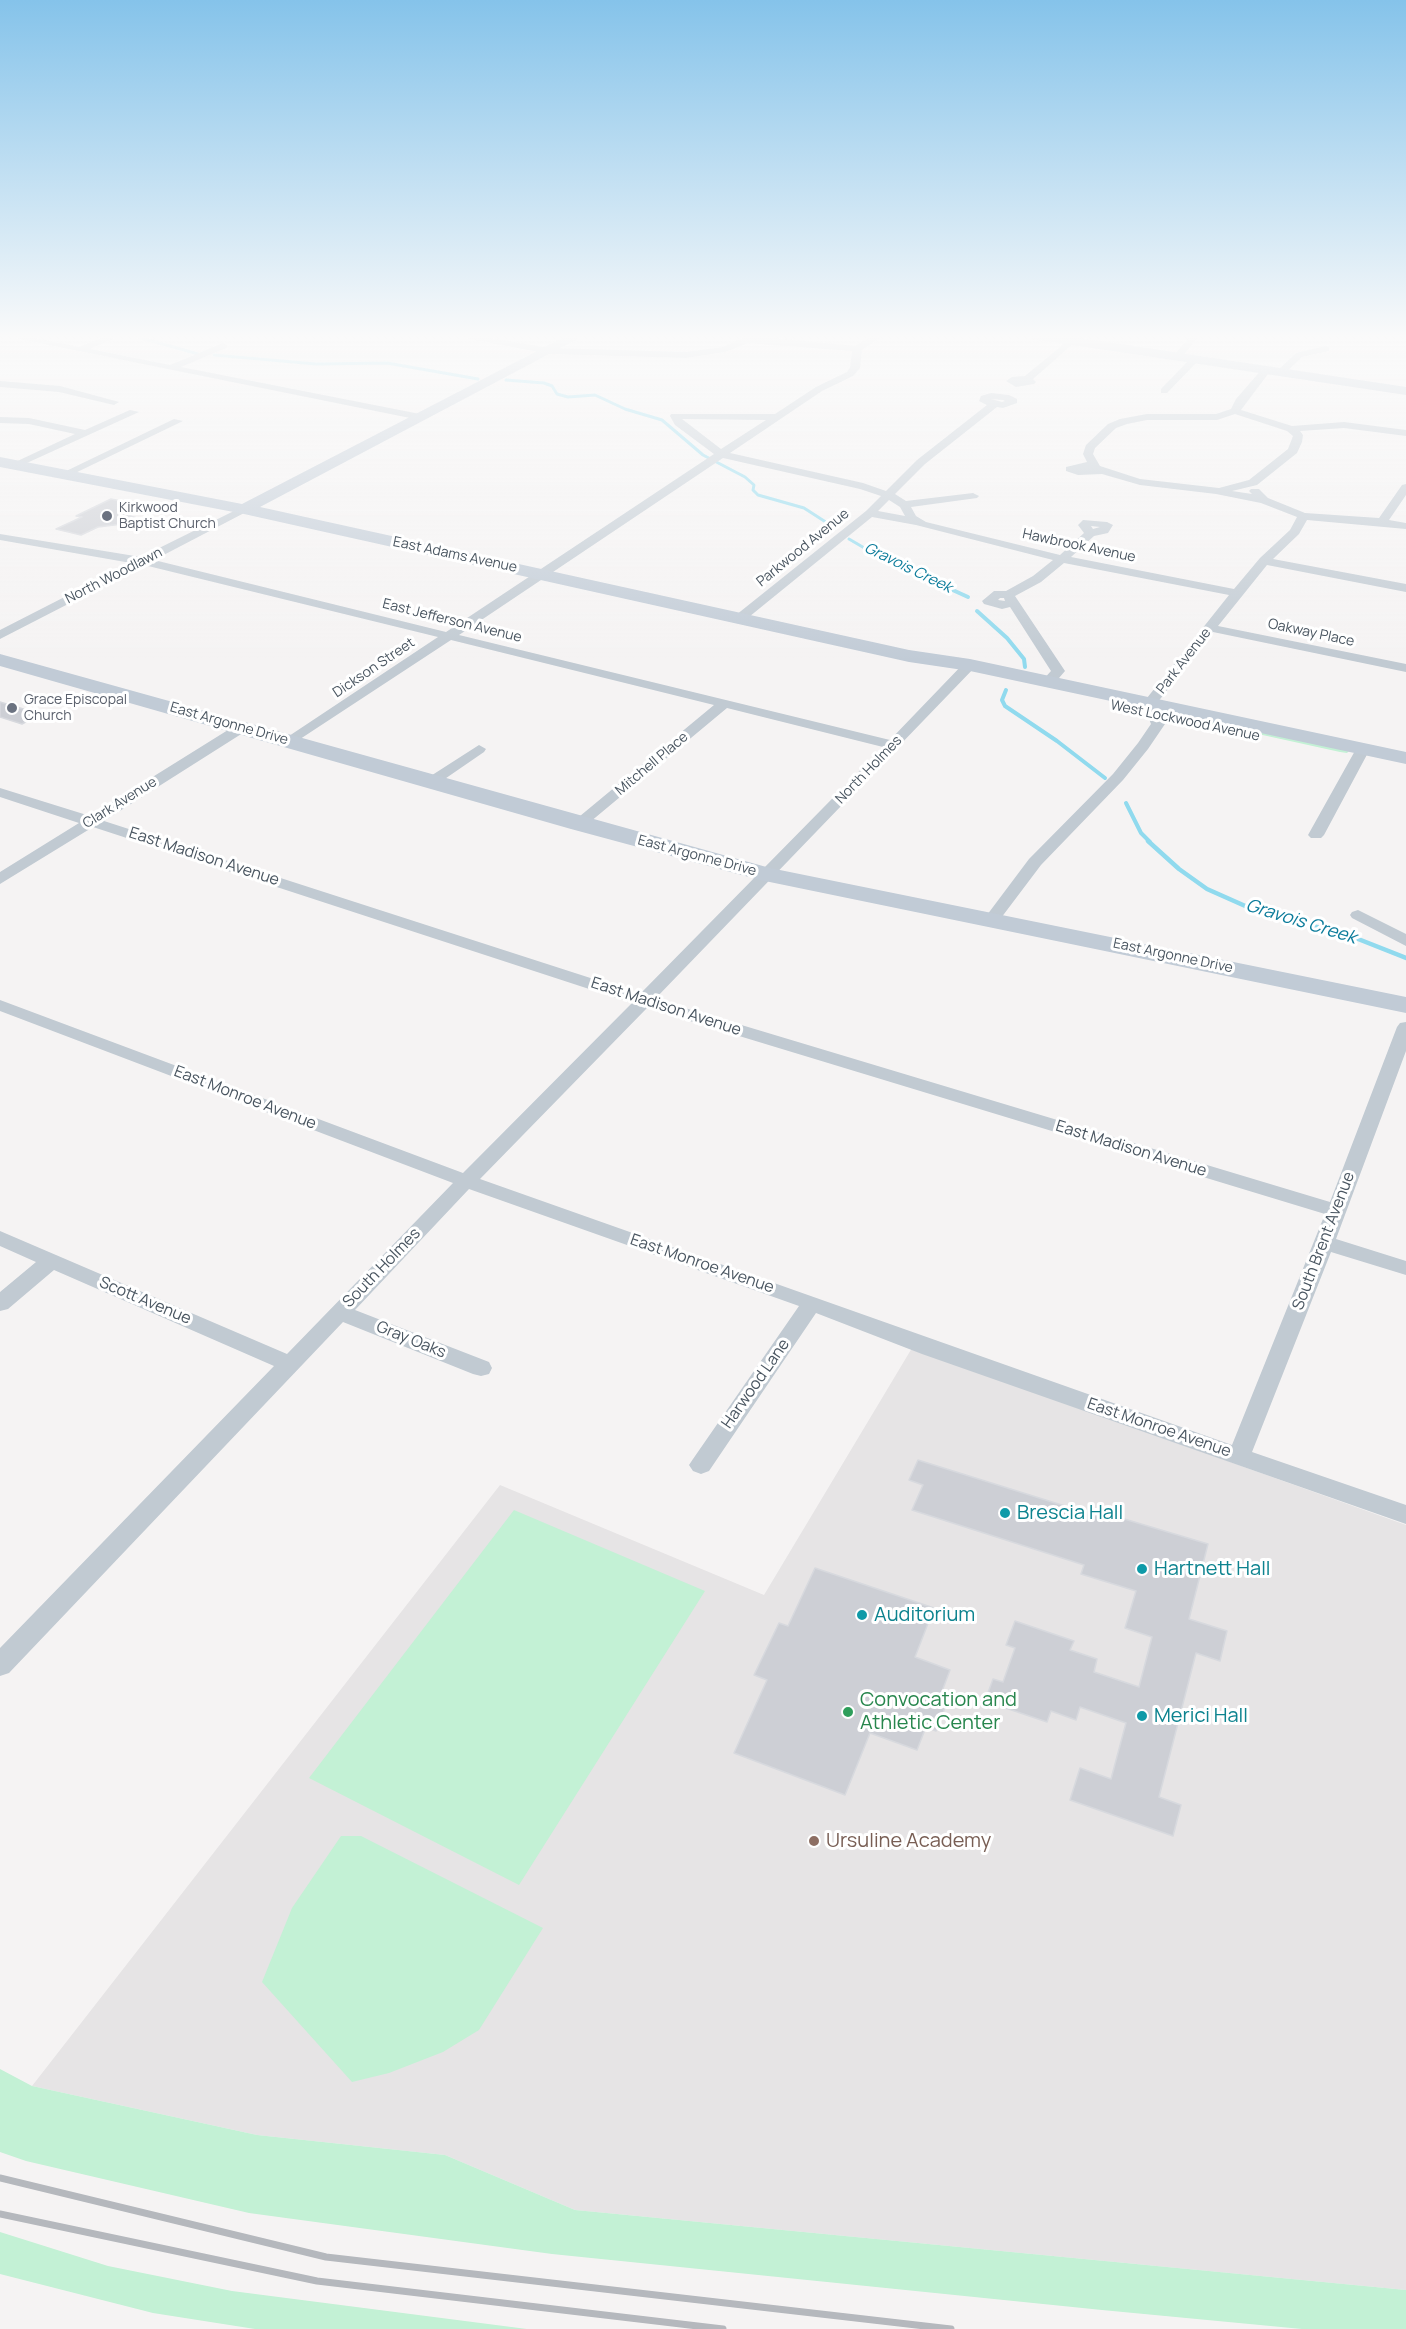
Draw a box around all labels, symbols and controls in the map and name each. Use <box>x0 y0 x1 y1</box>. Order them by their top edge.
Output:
place label: Kirkwood Baptist Church <box>119 500 216 532</box>
street label: Parkwood Avenue <box>753 506 853 590</box>
marker: Kirkwood Baptist Church <box>100 509 114 523</box>
street label: Hawbrook Avenue <box>1021 526 1137 566</box>
street label: East Adams Avenue <box>391 534 519 576</box>
water label: Gravois Creek <box>861 539 955 597</box>
street label: North Woodlawn <box>63 544 165 608</box>
street label: East Jefferson Avenue <box>381 596 523 646</box>
street label: Oakway Place <box>1266 616 1356 650</box>
street label: Park Avenue <box>1153 625 1215 697</box>
street label: Dickson Street <box>330 634 418 702</box>
place label: Grace Episcopal Church <box>24 692 127 724</box>
street label: West Lockwood Avenue <box>1109 697 1261 745</box>
street label: East Argonne Drive <box>168 699 290 749</box>
marker: Grace Episcopal Church <box>5 701 19 715</box>
street label: Mitchell Place <box>612 729 692 799</box>
street label: North Holmes <box>832 732 906 808</box>
street label: Clark Avenue <box>80 774 160 832</box>
street label: East Madison Avenue <box>126 824 282 890</box>
street label: East Argonne Drive <box>636 832 758 880</box>
water label: Gravois Creek <box>1243 895 1359 949</box>
street label: East Argonne Drive <box>1112 935 1234 977</box>
street label: East Madison Avenue <box>588 974 744 1040</box>
street label: East Monroe Avenue <box>171 1062 319 1134</box>
street label: East Madison Avenue <box>1053 1117 1209 1181</box>
street label: South Brent Avenue <box>1289 1169 1359 1313</box>
street label: South Holmes <box>339 1224 425 1312</box>
street label: East Monroe Avenue <box>628 1230 776 1298</box>
street label: Scott Avenue <box>96 1273 194 1329</box>
street label: Gray Oaks <box>373 1317 449 1363</box>
street label: Harwood Lane <box>718 1335 794 1433</box>
street label: East Monroe Avenue <box>1085 1394 1233 1462</box>
place label: Brescia Hall <box>1017 1501 1123 1525</box>
marker: Brescia Hall <box>998 1506 1012 1520</box>
place label: Hartnett Hall <box>1154 1557 1270 1581</box>
marker: Hartnett Hall <box>1135 1562 1149 1576</box>
place label: Auditorium <box>874 1603 975 1627</box>
marker: Auditorium <box>855 1608 869 1622</box>
place label: Convocation and Athletic Center <box>860 1688 1017 1735</box>
place label: Merici Hall <box>1154 1704 1248 1728</box>
marker: Convocation and Athletic Center <box>841 1705 855 1719</box>
marker: Merici Hall <box>1135 1709 1149 1723</box>
place label: Ursuline Academy <box>826 1829 991 1853</box>
marker: Ursuline Academy <box>807 1834 821 1848</box>

